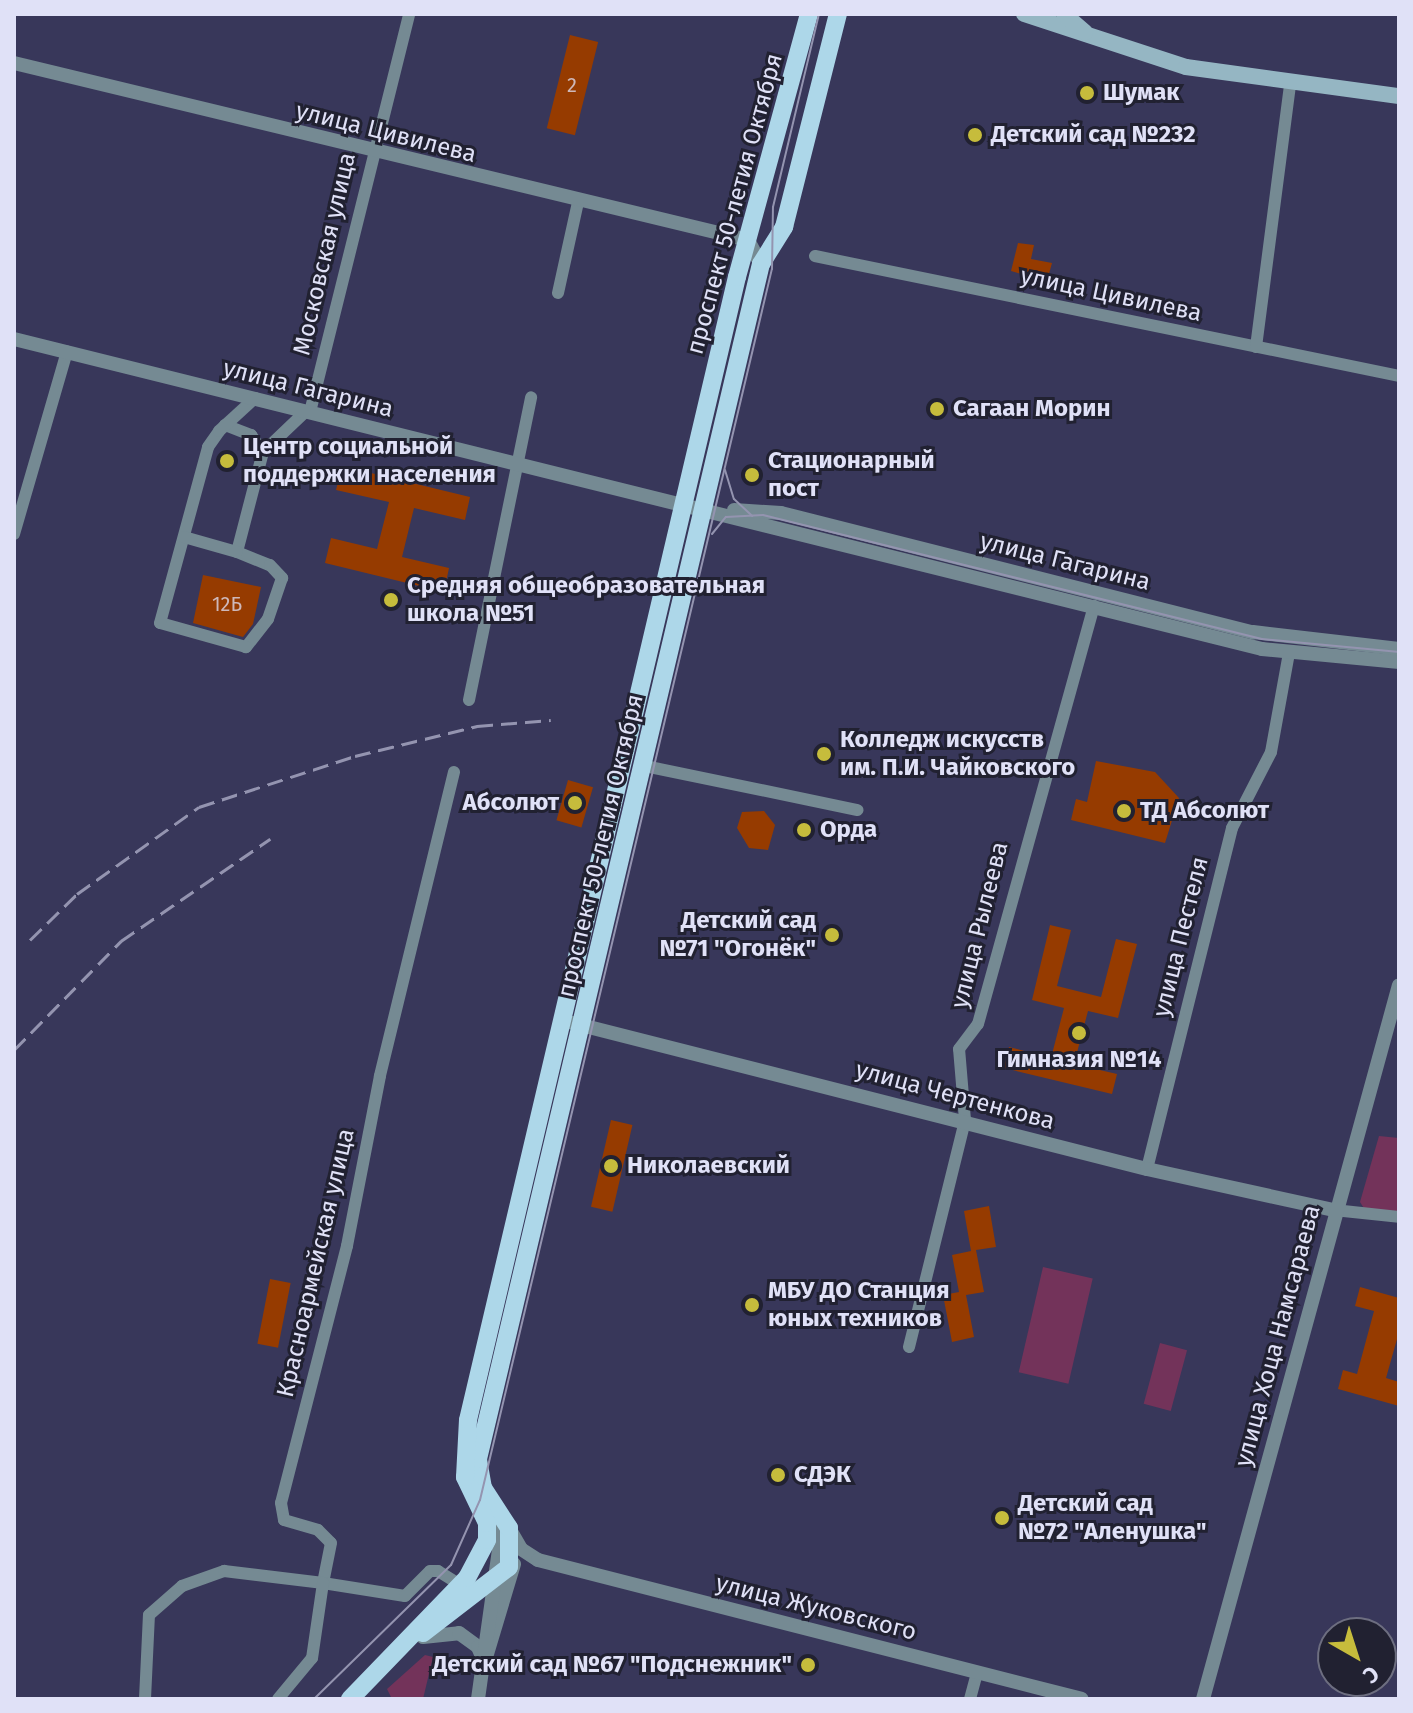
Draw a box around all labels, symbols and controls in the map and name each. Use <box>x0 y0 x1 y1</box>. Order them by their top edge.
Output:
street label: проспект 50-летия Октября <box>681 50 789 358</box>
house number: 2 <box>567 73 577 97</box>
place label: Шумак <box>1103 79 1179 107</box>
marker: Шумак <box>1078 84 1096 102</box>
street label: улица Цивилева <box>293 97 479 169</box>
place label: Детский сад №232 <box>991 121 1196 149</box>
marker: Детский сад №232 <box>966 126 984 144</box>
street label: Московская улица <box>288 150 362 358</box>
street label: улица Цивилева <box>1018 262 1204 328</box>
street label: улица Гагарина <box>220 354 396 424</box>
place label: Сагаан Морин <box>953 395 1111 423</box>
marker: Сагаан Морин <box>928 400 946 418</box>
place label: Центр социальной поддержки населения <box>243 433 496 489</box>
place label: Стационарный пост <box>768 447 935 503</box>
marker: Центр социальной поддержки населения <box>218 452 236 470</box>
marker: Стационарный пост <box>743 466 761 484</box>
street label: улица Гагарина <box>977 527 1153 597</box>
place label: Средняя общеобразовательная школа №51 <box>407 572 765 628</box>
marker: Средняя общеобразовательная школа №51 <box>382 591 400 609</box>
house number: 12Б <box>212 592 242 616</box>
street label: проспект 50-летия Октября <box>552 692 650 1000</box>
place label: Колледж искусств им. П.И. Чайковского <box>840 726 1075 782</box>
marker: Колледж искусств им. П.И. Чайковского <box>815 745 833 763</box>
place label: Абсолют <box>463 789 559 817</box>
marker: Абсолют <box>566 794 584 812</box>
place label: ТД Абсолют <box>1140 797 1269 825</box>
marker: ТД Абсолют <box>1115 802 1133 820</box>
place label: Орда <box>820 816 877 844</box>
marker: Орда <box>795 821 813 839</box>
street label: улица Рылеева <box>945 839 1015 1011</box>
street label: улица Пестеля <box>1147 854 1215 1020</box>
place label: Детский сад №71 "Огонёк" <box>659 907 816 963</box>
marker: Детский сад №71 "Огонёк" <box>823 926 841 944</box>
marker: Гимназия №14 <box>1070 1024 1088 1042</box>
place label: Гимназия №14 <box>997 1046 1161 1074</box>
street label: улица Чертенкова <box>852 1056 1058 1136</box>
street label: Красноармейская улица <box>271 1126 361 1400</box>
place label: Николаевский <box>627 1152 790 1180</box>
marker: Николаевский <box>602 1157 620 1175</box>
street label: улица Хоца Намсараева <box>1229 1202 1327 1470</box>
place label: МБУ ДО Станция юных техников <box>768 1277 950 1333</box>
marker: МБУ ДО Станция юных техников <box>743 1296 761 1314</box>
place label: СДЭК <box>794 1461 851 1489</box>
marker: СДЭК <box>769 1466 787 1484</box>
place label: Детский сад №72 "Аленушка" <box>1018 1490 1206 1546</box>
marker: Детский сад №72 "Аленушка" <box>993 1509 1011 1527</box>
street label: улица Жуковского <box>713 1569 919 1647</box>
north arrow <box>1317 1617 1397 1697</box>
place label: Детский сад №67 "Подснежник" <box>432 1651 792 1679</box>
marker: Детский сад №67 "Подснежник" <box>799 1656 817 1674</box>
text: С <box>1358 1660 1385 1689</box>

